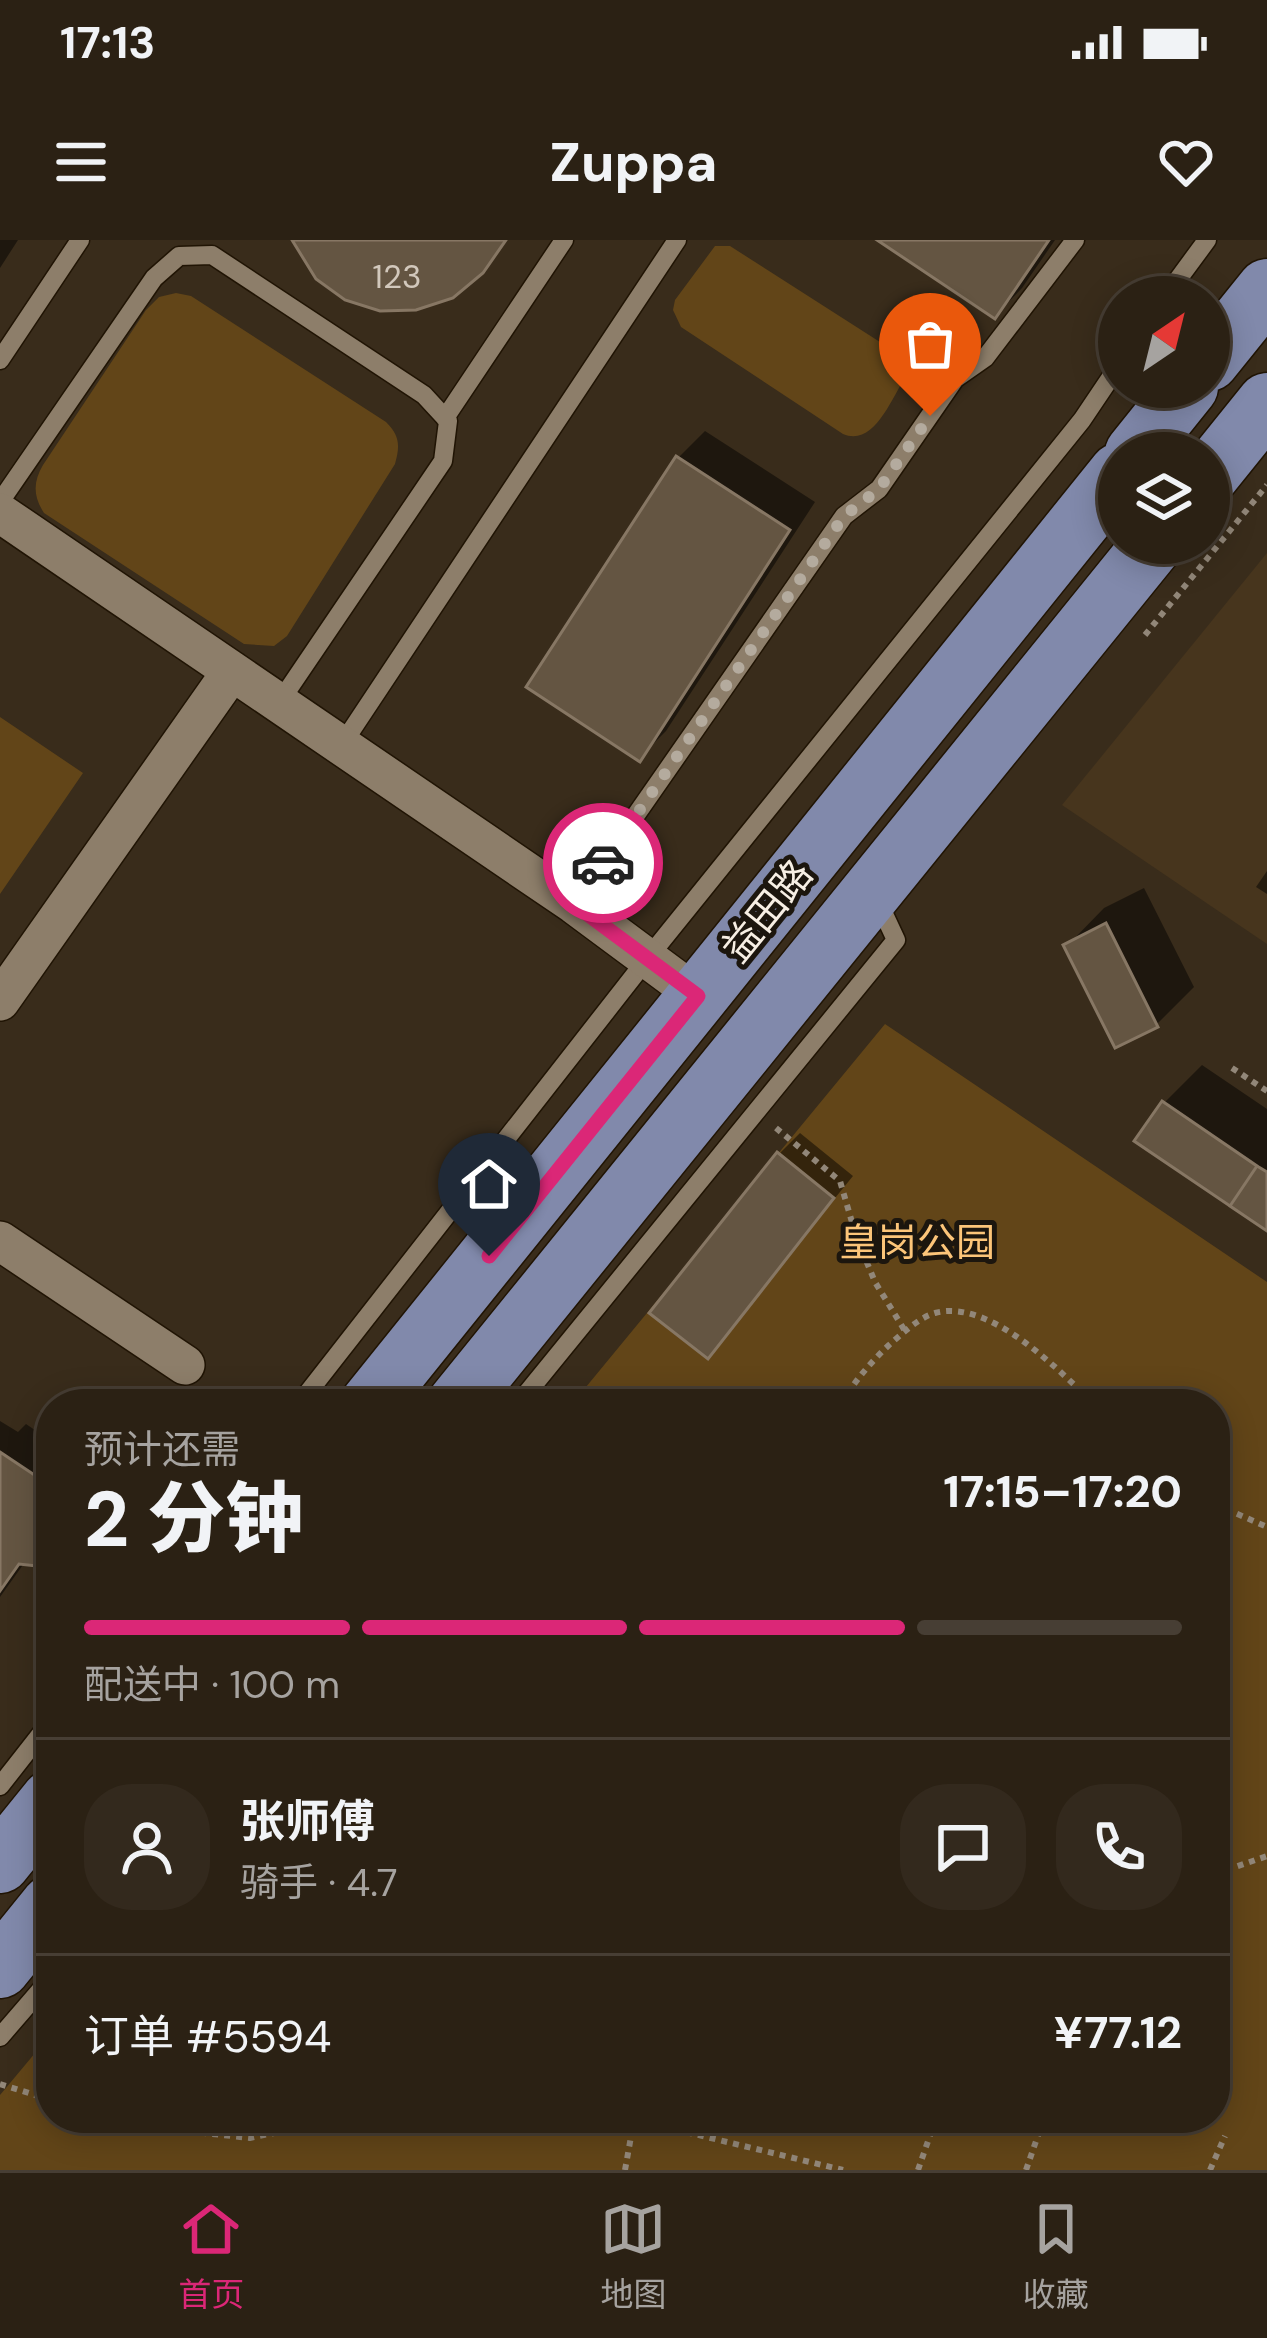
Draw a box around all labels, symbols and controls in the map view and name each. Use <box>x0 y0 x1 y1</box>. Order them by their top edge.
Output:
text: 17:13 <box>60 13 156 72</box>
text: Zuppa <box>550 127 717 198</box>
icon: menu <box>48 129 114 195</box>
icon: heart <box>1153 129 1219 195</box>
house number: 123 <box>373 255 421 298</box>
north arrow <box>1098 276 1230 408</box>
map controls <box>1098 276 1230 564</box>
pin <box>879 293 981 416</box>
icon: bag <box>897 311 963 377</box>
button: layers <box>1098 432 1230 564</box>
courier <box>543 803 663 923</box>
icon: car <box>570 830 636 896</box>
street label: 益田路 <box>710 849 824 973</box>
pin <box>438 1133 540 1256</box>
icon: home <box>456 1151 522 1217</box>
park label: 皇岗公园 <box>839 1217 995 1268</box>
text: 预计还需 <box>84 1424 240 1475</box>
text: 17:15–17:20 <box>943 1462 1182 1521</box>
text: 2 分钟 <box>84 1469 303 1570</box>
text: 配送中 · 100 m <box>84 1659 340 1710</box>
button: person <box>84 1784 210 1910</box>
button: chat <box>900 1784 1026 1910</box>
button: phone <box>1056 1784 1182 1910</box>
text: 张师傅 <box>240 1792 375 1851</box>
text: 骑手 · 4.7 <box>240 1857 398 1908</box>
text: ¥77.12 <box>1054 2003 1182 2062</box>
text: 订单 #5594 <box>84 2007 331 2066</box>
tab: 首页 <box>178 2196 244 2316</box>
tab: 地图 <box>600 2196 666 2316</box>
tab: 收藏 <box>1023 2196 1089 2316</box>

